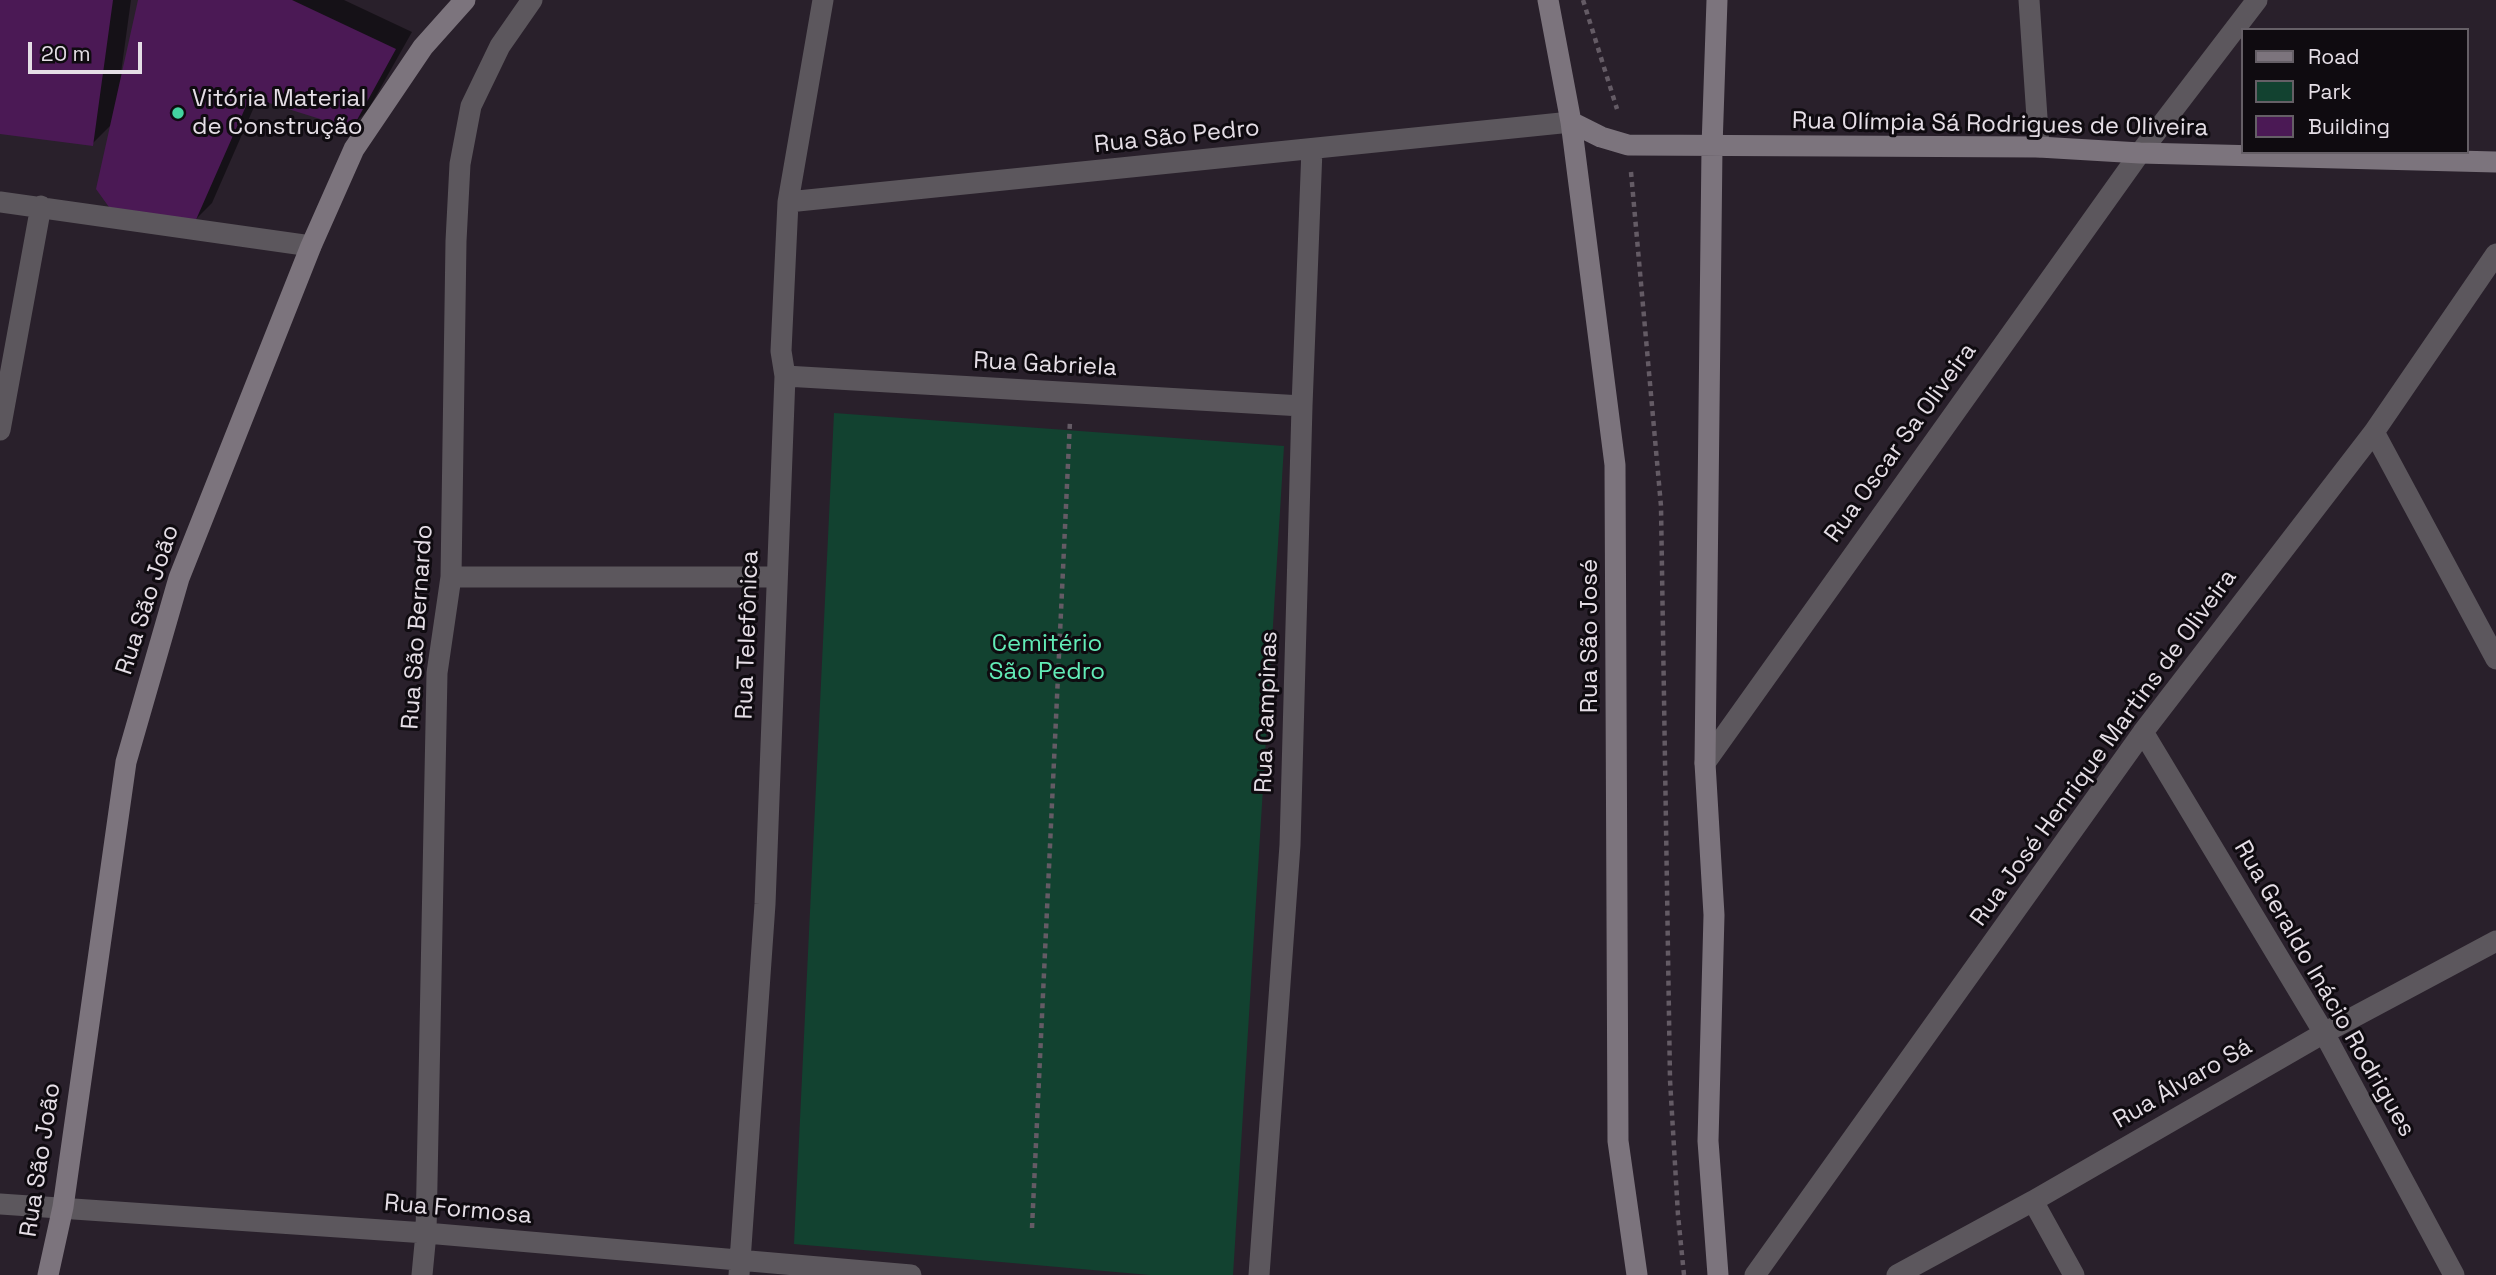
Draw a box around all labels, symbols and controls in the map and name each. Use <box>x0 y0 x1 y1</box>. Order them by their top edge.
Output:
scale bar <box>32 28 145 72</box>
legend <box>2240 28 2468 154</box>
text: 20 m <box>41 40 91 67</box>
text: Road <box>2308 43 2360 70</box>
text: Park <box>2308 78 2352 105</box>
place label: Vitória Material de Construção <box>192 85 366 141</box>
marker: Vitória Material de Construção <box>170 105 186 121</box>
street label: Rua Olímpia Sá Rodrigues de Oliveira <box>1792 107 2208 143</box>
text: Building <box>2308 113 2390 140</box>
street label: Rua São Pedro <box>1093 114 1261 160</box>
street label: Rua Oscar Sa Oliveira <box>1819 338 1983 548</box>
street label: Rua Gabriela <box>972 347 1118 383</box>
street label: Rua São João <box>110 521 186 679</box>
street label: Rua São Bernardo <box>396 523 440 731</box>
street label: Rua Telefônica <box>731 550 765 720</box>
street label: Rua São José <box>1576 559 1604 713</box>
street label: Rua José Henrique Martins de Oliveira <box>1965 564 2243 932</box>
park label: Cemitério São Pedro <box>989 630 1105 686</box>
street label: Rua Campinas <box>1250 631 1284 793</box>
street label: Rua Geraldo Inácio Rodrigues <box>2227 836 2421 1142</box>
street label: Rua Álvaro Sá <box>2109 1033 2257 1135</box>
street label: Rua São João <box>15 1081 67 1239</box>
street label: Rua Formosa <box>383 1189 533 1231</box>

